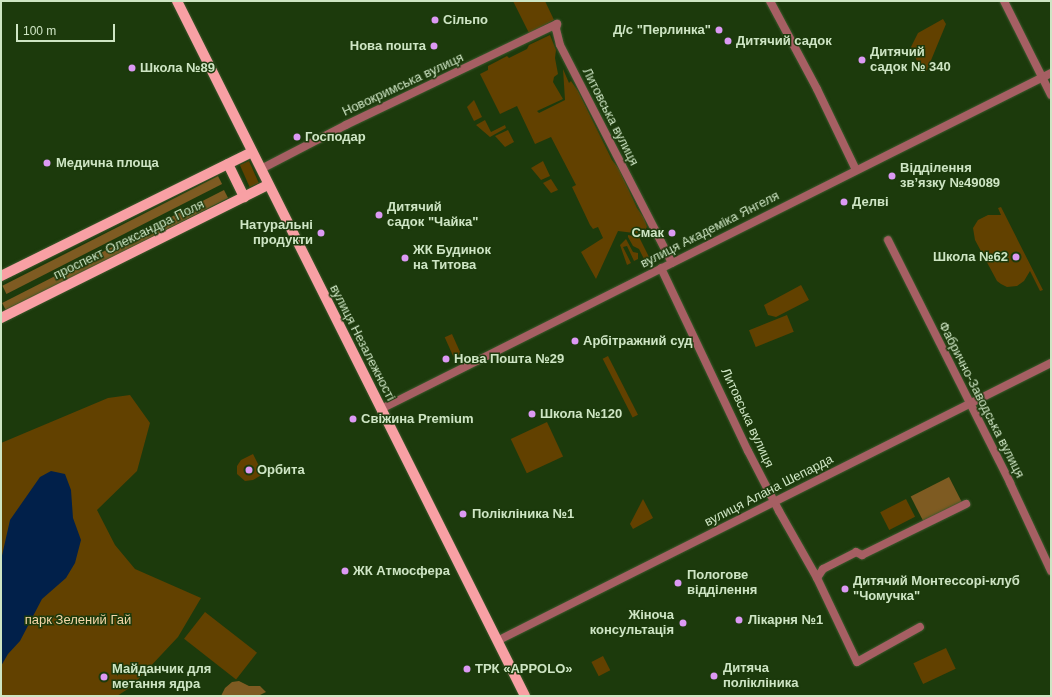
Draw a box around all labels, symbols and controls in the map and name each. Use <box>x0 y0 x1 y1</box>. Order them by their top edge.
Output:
place label: Сільпо <box>443 12 488 28</box>
marker: Сільпо <box>430 15 440 25</box>
scale bar <box>18 16 117 42</box>
place label: Д/с "Перлинка" <box>613 22 711 38</box>
text: 100 m <box>23 24 56 38</box>
marker: Д/с "Перлинка" <box>714 25 724 35</box>
place label: Дитячий садок <box>736 33 832 49</box>
marker: Дитячий садок <box>723 36 733 46</box>
place label: Нова пошта <box>350 38 426 54</box>
marker: Нова пошта <box>429 41 439 51</box>
place label: Дитячий садок № 340 <box>870 45 951 76</box>
street label: Новокримська вулиця <box>340 50 466 120</box>
marker: Дитячий садок № 340 <box>857 55 867 65</box>
place label: Школа №89 <box>140 60 215 76</box>
marker: Школа №89 <box>127 63 137 73</box>
street label: Литовська вулиця <box>579 65 641 169</box>
place label: Господар <box>305 129 366 145</box>
marker: Господар <box>292 132 302 142</box>
place label: Медична площа <box>56 155 159 171</box>
marker: Медична площа <box>41 157 53 169</box>
place label: Відділення зв’язку №49089 <box>900 161 1000 192</box>
marker: Відділення зв’язку №49089 <box>887 171 897 181</box>
street label: вулиця Академіка Янгеля <box>638 188 782 272</box>
place label: Делві <box>852 194 889 210</box>
street label: проспект Олександра Поля <box>51 197 207 283</box>
marker: Делві <box>839 197 849 207</box>
place label: Дитячий садок "Чайка" <box>387 200 478 231</box>
marker: Дитячий садок "Чайка" <box>374 210 384 220</box>
place label: Натуральні продукти <box>240 218 313 249</box>
place label: Смак <box>631 225 664 241</box>
marker: Натуральні продукти <box>316 228 326 238</box>
marker: Смак <box>667 228 677 238</box>
place label: ЖК Будинок на Титова <box>413 243 491 274</box>
place label: Школа №62 <box>933 249 1008 265</box>
marker: Школа №62 <box>1011 252 1021 262</box>
marker: ЖК Будинок на Титова <box>400 253 410 263</box>
street label: вулиця Незалежності <box>326 282 398 404</box>
street label: Фабрично-Заводська вулиця <box>935 319 1027 481</box>
place label: Арбітражний суд <box>583 333 693 349</box>
marker: Арбітражний суд <box>570 336 580 346</box>
place label: Нова Пошта №29 <box>454 351 564 367</box>
marker: Нова Пошта №29 <box>441 354 451 364</box>
street label: Литовська вулиця <box>717 366 777 470</box>
place label: Школа №120 <box>540 406 622 422</box>
marker: Школа №120 <box>527 409 537 419</box>
place label: Свіжина Premium <box>361 411 474 427</box>
marker: Свіжина Premium <box>348 414 358 424</box>
street label: вулиця Алана Шепарда <box>702 452 836 530</box>
place label: Орбита <box>257 462 305 478</box>
marker: Орбита <box>244 465 254 475</box>
place label: Полікліника №1 <box>472 506 574 522</box>
marker: Полікліника №1 <box>457 508 469 520</box>
place label: ЖК Атмосфера <box>353 563 450 579</box>
marker: ЖК Атмосфера <box>340 566 350 576</box>
place label: Пологове відділення <box>687 568 757 599</box>
place label: Дитячий Монтессорі-клуб "Чомучка" <box>853 574 1020 605</box>
marker: Пологове відділення <box>672 577 684 589</box>
marker: Дитячий Монтессорі-клуб "Чомучка" <box>840 584 850 594</box>
place label: Жіноча консультація <box>590 608 674 639</box>
park label: парк Зелений Гай <box>25 612 131 628</box>
place label: Лікарня №1 <box>748 612 823 628</box>
marker: Лікарня №1 <box>733 614 745 626</box>
marker: Жіноча консультація <box>677 617 689 629</box>
place label: ТРК «APPOLO» <box>475 661 573 677</box>
place label: Дитяча полікліника <box>723 661 798 692</box>
place label: Майданчик для метання ядра <box>112 662 211 693</box>
marker: ТРК «APPOLO» <box>462 664 472 674</box>
marker: Дитяча полікліника <box>708 670 720 682</box>
marker: Майданчик для метання ядра <box>99 672 109 682</box>

